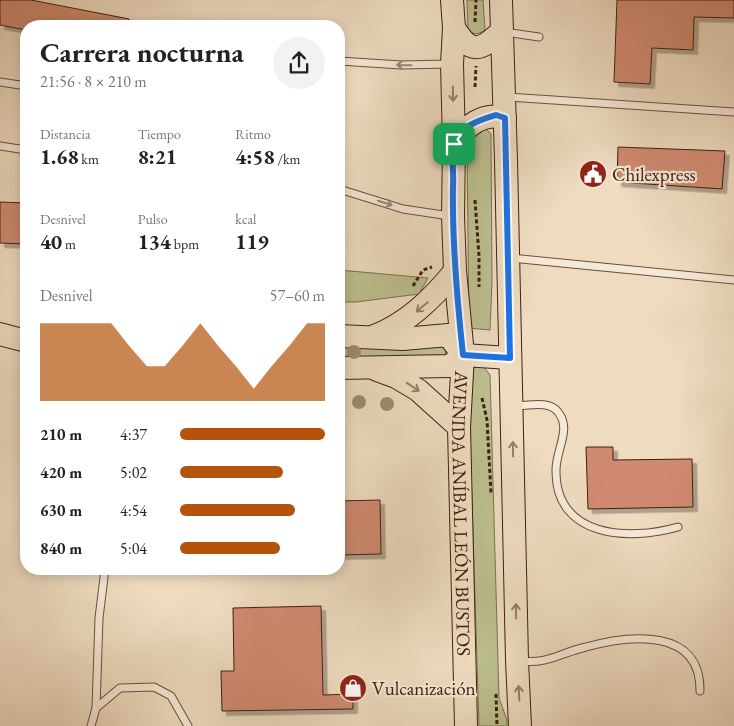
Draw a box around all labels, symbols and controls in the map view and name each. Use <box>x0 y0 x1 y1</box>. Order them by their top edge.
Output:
text: Carrera nocturna <box>40 34 244 70</box>
button: share <box>273 37 325 89</box>
one-way arrow <box>396 60 412 69</box>
text: 21:56 · 8 × 210 m <box>40 71 147 92</box>
one-way arrow <box>448 86 458 102</box>
pin <box>433 123 475 165</box>
text: Distancia <box>40 125 91 143</box>
text: Tiempo <box>138 125 181 143</box>
text: Ritmo <box>235 125 271 143</box>
icon: arrive <box>440 130 468 158</box>
text: 1.68 <box>40 143 79 170</box>
text: 8:21 <box>138 143 177 170</box>
text: 4:58 <box>235 143 275 170</box>
text: km <box>79 150 99 168</box>
text: /km <box>275 150 300 168</box>
public building icon: Chilexpress <box>578 159 608 189</box>
place label: Chilexpress <box>612 162 696 187</box>
one-way arrow <box>377 199 393 209</box>
text: Desnivel <box>40 210 86 228</box>
text: Pulso <box>138 210 168 228</box>
text: kcal <box>235 210 256 228</box>
text: 40 <box>40 228 62 255</box>
text: 134 <box>138 228 171 255</box>
text: 119 <box>235 228 269 255</box>
text: m <box>62 235 76 253</box>
text: bpm <box>171 235 199 253</box>
text: Desnivel <box>40 285 93 306</box>
text: 57–60 m <box>270 285 325 306</box>
one-way arrow <box>415 301 428 312</box>
street label: AVENIDA ANÍBAL LEÓN BUSTOS <box>446 369 477 656</box>
one-way arrow <box>406 382 420 393</box>
text: 210 m <box>40 424 82 445</box>
text: 4:37 <box>120 424 147 445</box>
one-way arrow <box>508 441 518 458</box>
text: 420 m <box>40 462 82 483</box>
text: 5:02 <box>120 462 147 483</box>
text: 630 m <box>40 500 82 521</box>
text: 4:54 <box>120 500 147 521</box>
text: 840 m <box>40 538 82 559</box>
text: 5:04 <box>120 538 147 559</box>
one-way arrow <box>511 604 521 620</box>
shop icon: Vulcanización <box>338 673 368 703</box>
place label: Vulcanización <box>372 676 476 701</box>
one-way arrow <box>514 685 523 701</box>

